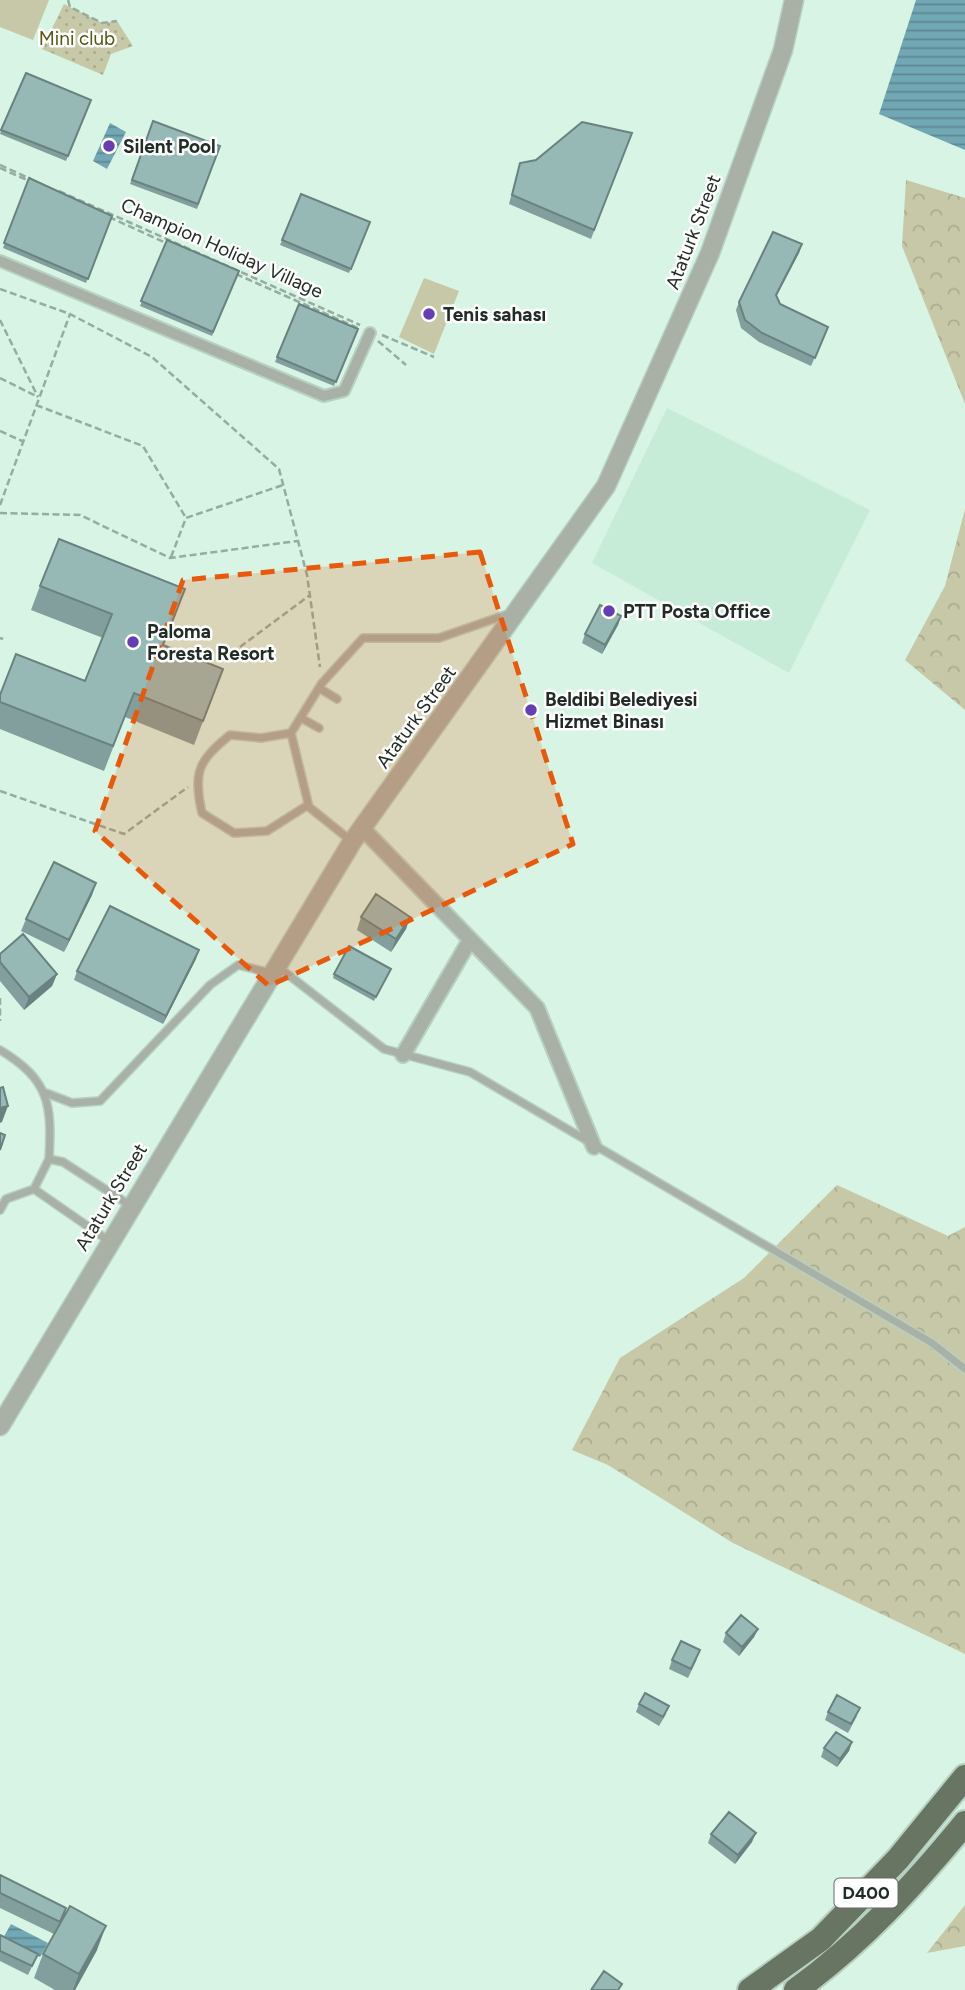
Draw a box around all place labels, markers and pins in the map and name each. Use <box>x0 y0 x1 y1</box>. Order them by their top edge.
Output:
place label: Silent Pool <box>123 135 216 158</box>
marker: Silent Pool <box>101 138 117 154</box>
place label: Tenis sahası <box>443 303 546 326</box>
marker: Tenis sahası <box>421 306 437 322</box>
place label: PTT Posta Office <box>623 600 771 623</box>
marker: PTT Posta Office <box>601 603 617 619</box>
place label: Paloma Foresta Resort <box>147 620 275 665</box>
marker: Paloma Foresta Resort <box>125 634 141 650</box>
place label: Beldibi Belediyesi Hizmet Binası <box>545 688 698 733</box>
marker: Beldibi Belediyesi Hizmet Binası <box>523 702 539 718</box>

